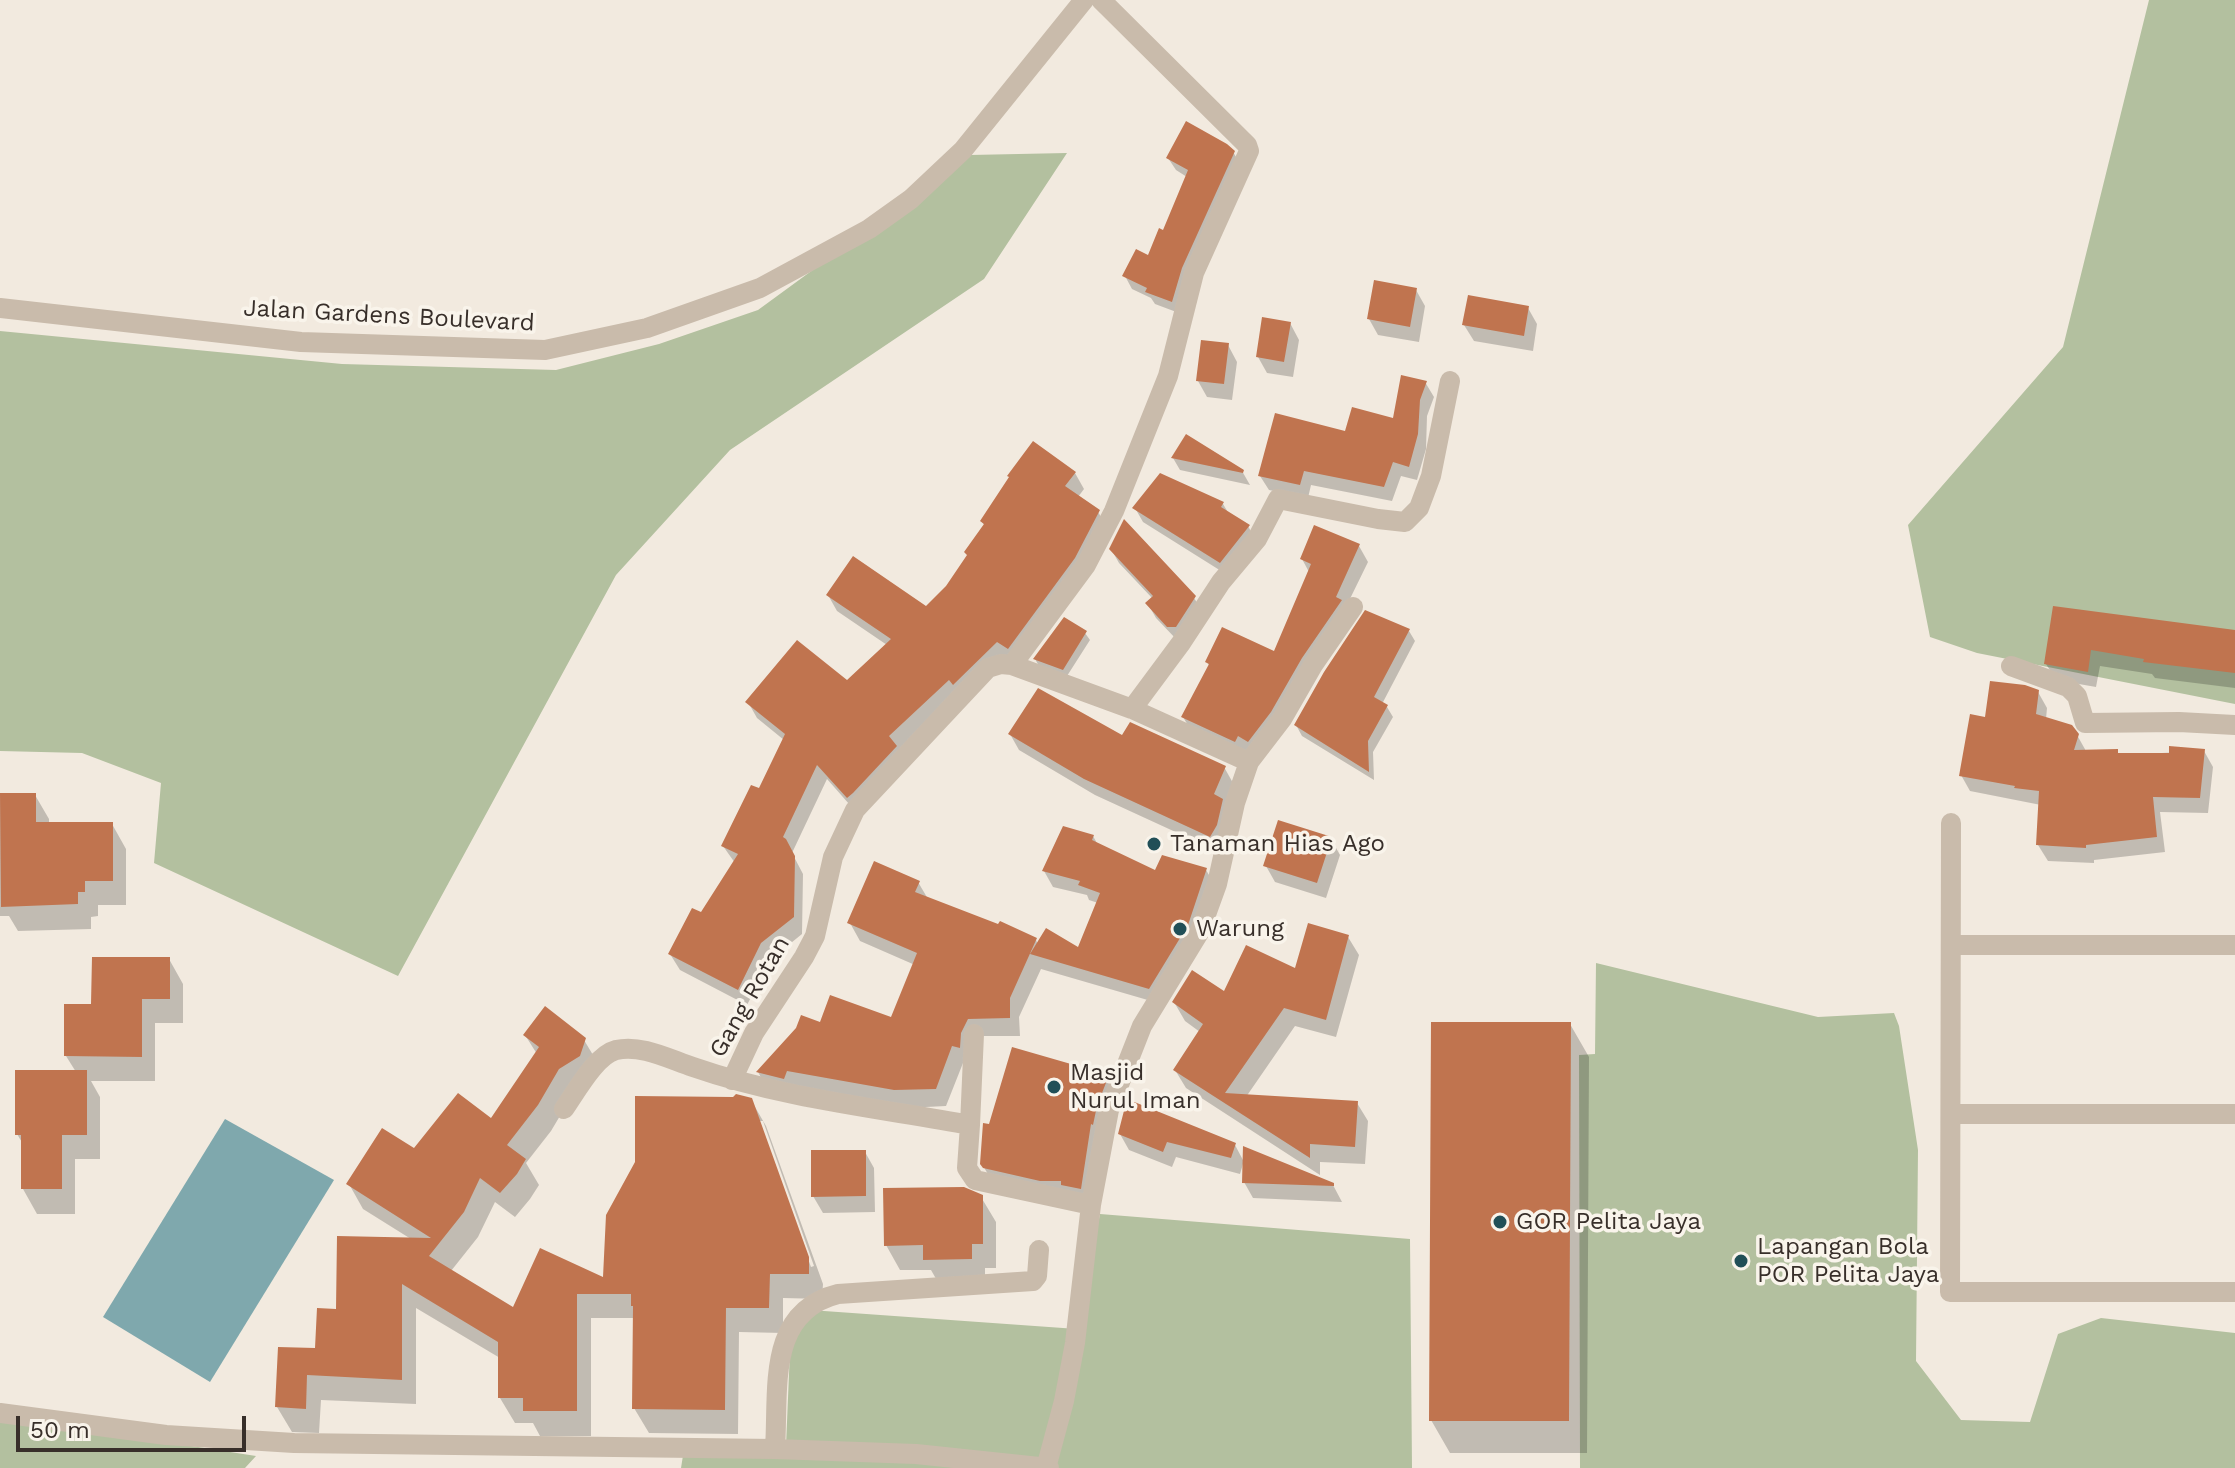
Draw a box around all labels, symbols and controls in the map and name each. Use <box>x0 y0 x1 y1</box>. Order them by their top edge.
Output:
street label: Jalan Gardens Boulevard <box>243 294 535 338</box>
place label: Tanaman Hias Ago <box>1170 830 1385 858</box>
marker: Tanaman Hias Ago <box>1145 835 1163 853</box>
place label: Warung <box>1196 915 1284 943</box>
marker: Warung <box>1171 920 1189 938</box>
street label: Gang Rotan <box>704 931 796 1063</box>
place label: Masjid Nurul Iman <box>1070 1059 1201 1115</box>
marker: Masjid Nurul Iman <box>1045 1078 1063 1096</box>
place label: GOR Pelita Jaya <box>1516 1208 1701 1236</box>
marker: GOR Pelita Jaya <box>1491 1213 1509 1231</box>
place label: Lapangan Bola POR Pelita Jaya <box>1757 1233 1939 1289</box>
marker: Lapangan Bola POR Pelita Jaya <box>1732 1252 1750 1270</box>
scale bar <box>20 1400 250 1450</box>
text: 50 m <box>30 1416 90 1444</box>

